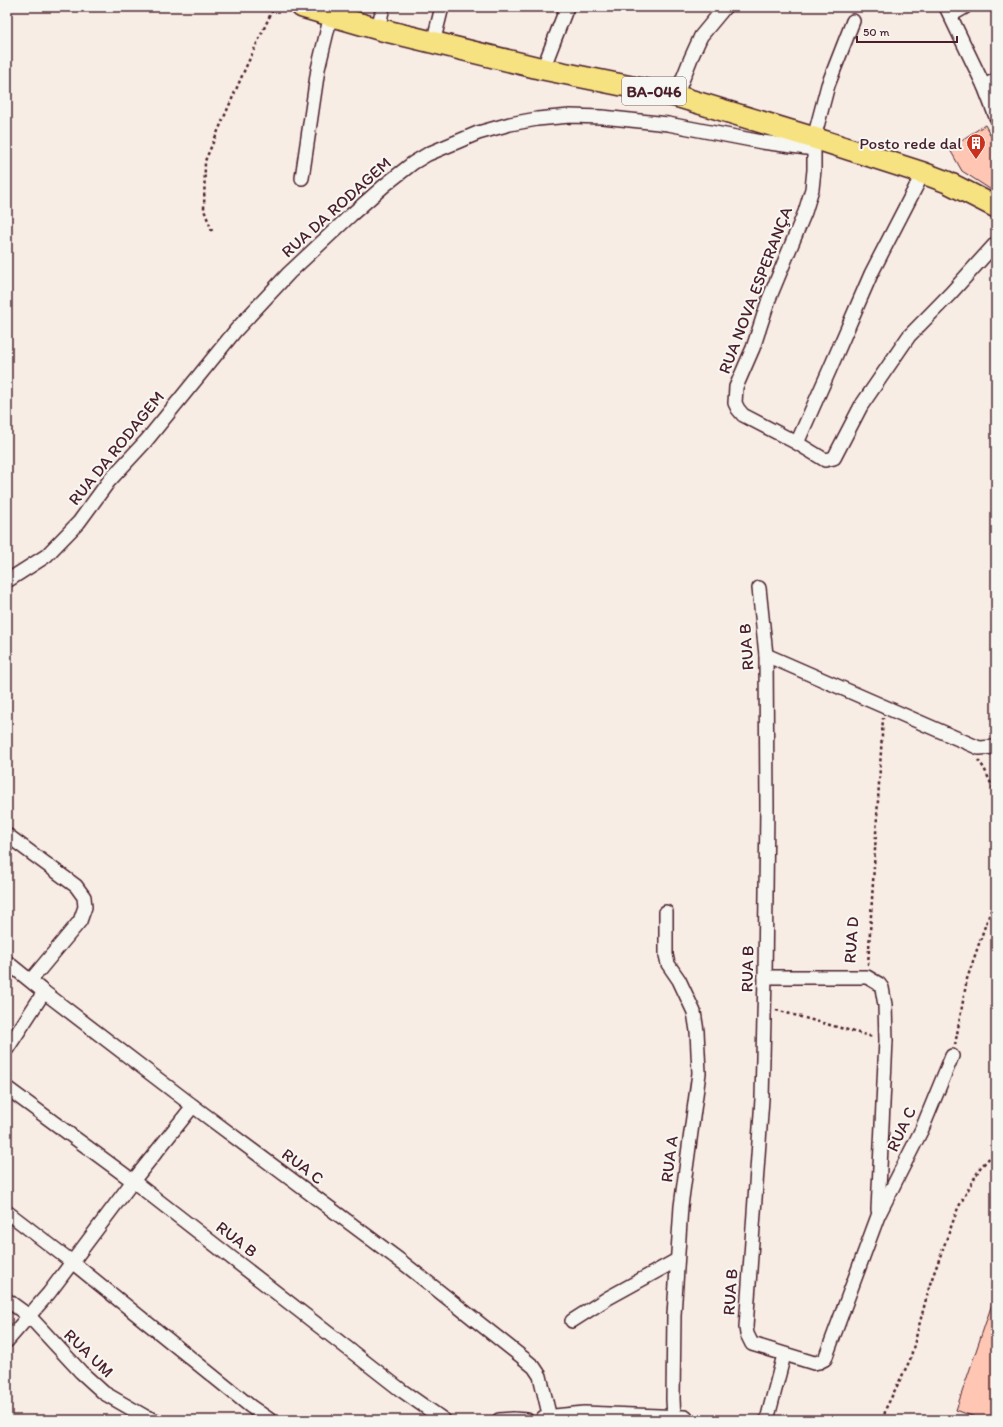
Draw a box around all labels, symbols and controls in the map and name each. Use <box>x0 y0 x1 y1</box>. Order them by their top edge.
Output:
scale bar <box>857 18 957 44</box>
text: 50 m <box>863 25 889 39</box>
road number: BA-046 <box>622 77 686 105</box>
building icon: Posto rede dal <box>965 132 987 160</box>
place label: Posto rede dal <box>859 133 962 153</box>
street label: RUA DA RODAGEM <box>277 152 395 262</box>
street label: RUA NOVA ESPERANÇA <box>714 203 796 376</box>
street label: RUA DA RODAGEM <box>64 387 168 509</box>
street label: RUA B <box>734 623 758 671</box>
street label: RUA D <box>839 916 863 964</box>
street label: RUA B <box>737 945 757 993</box>
street label: RUA C <box>882 1103 920 1155</box>
street label: RUA A <box>656 1134 682 1184</box>
street label: RUA C <box>278 1144 328 1188</box>
street label: RUA B <box>212 1217 262 1261</box>
street label: RUA B <box>718 1268 742 1316</box>
street label: RUA UM <box>60 1325 118 1381</box>

